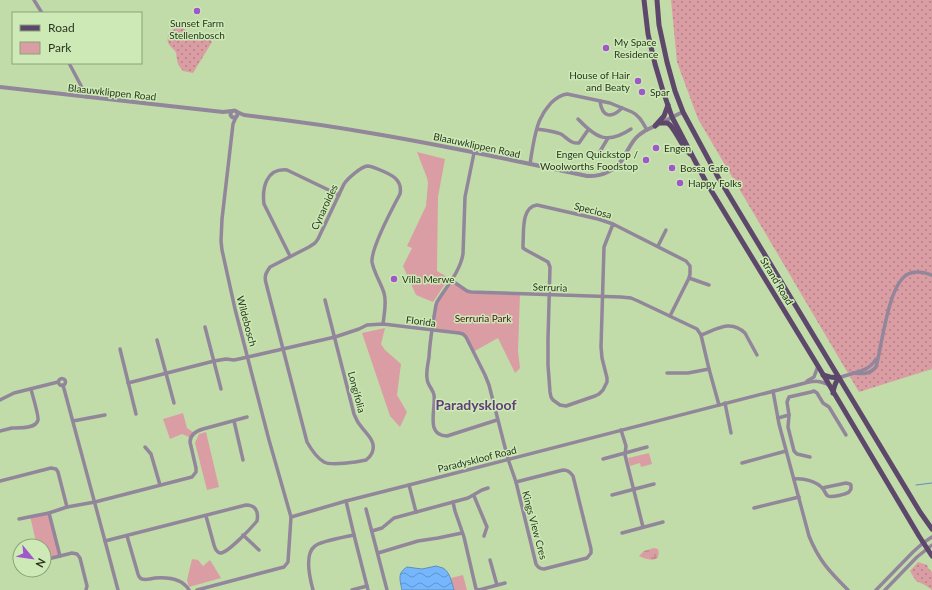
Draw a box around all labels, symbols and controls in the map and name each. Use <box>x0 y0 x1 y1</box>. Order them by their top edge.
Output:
marker: Sunset Farm Stellenbosch <box>192 6 202 16</box>
legend <box>12 12 142 64</box>
place label: Sunset Farm Stellenbosch <box>169 17 225 41</box>
text: Road <box>48 20 75 35</box>
place label: My Space Residence <box>614 36 658 60</box>
text: Park <box>48 40 72 55</box>
marker: My Space Residence <box>601 43 611 53</box>
place label: House of Hair and Beaty <box>569 69 631 93</box>
marker: House of Hair and Beaty <box>633 76 643 86</box>
street label: Blaauwklippen Road <box>67 81 157 103</box>
place label: Spar <box>650 86 670 98</box>
marker: Spar <box>637 87 647 97</box>
street label: Blaauwklippen Road <box>432 130 522 160</box>
place label: Engen <box>664 142 691 154</box>
marker: Engen <box>651 143 661 153</box>
place label: Engen Quickstop / Woolworths Foodstop <box>540 148 638 172</box>
marker: Engen Quickstop / Woolworths Foodstop <box>641 155 651 165</box>
place label: Bossa Cafe <box>680 162 728 174</box>
marker: Bossa Cafe <box>667 163 677 173</box>
place label: Happy Folks <box>688 177 742 189</box>
marker: Happy Folks <box>675 178 685 188</box>
street label: Cynaroides <box>308 182 340 232</box>
street label: Speciosa <box>573 199 613 221</box>
street label: Strand Road <box>758 255 796 307</box>
place label: Villa Merwe <box>402 273 455 285</box>
marker: Villa Merwe <box>389 274 399 284</box>
street label: Serruria <box>533 280 567 294</box>
street label: Wildebosch <box>234 294 260 348</box>
park label: Serruria Park <box>455 312 512 324</box>
street label: Florida <box>405 313 437 329</box>
street label: Longifolia <box>346 370 368 414</box>
district label: Paradyskloof <box>435 396 517 413</box>
street label: Paradyskloof Road <box>436 443 518 475</box>
street label: Kings View Cres <box>520 489 550 561</box>
north arrow <box>12 538 52 578</box>
text: N <box>33 556 49 570</box>

